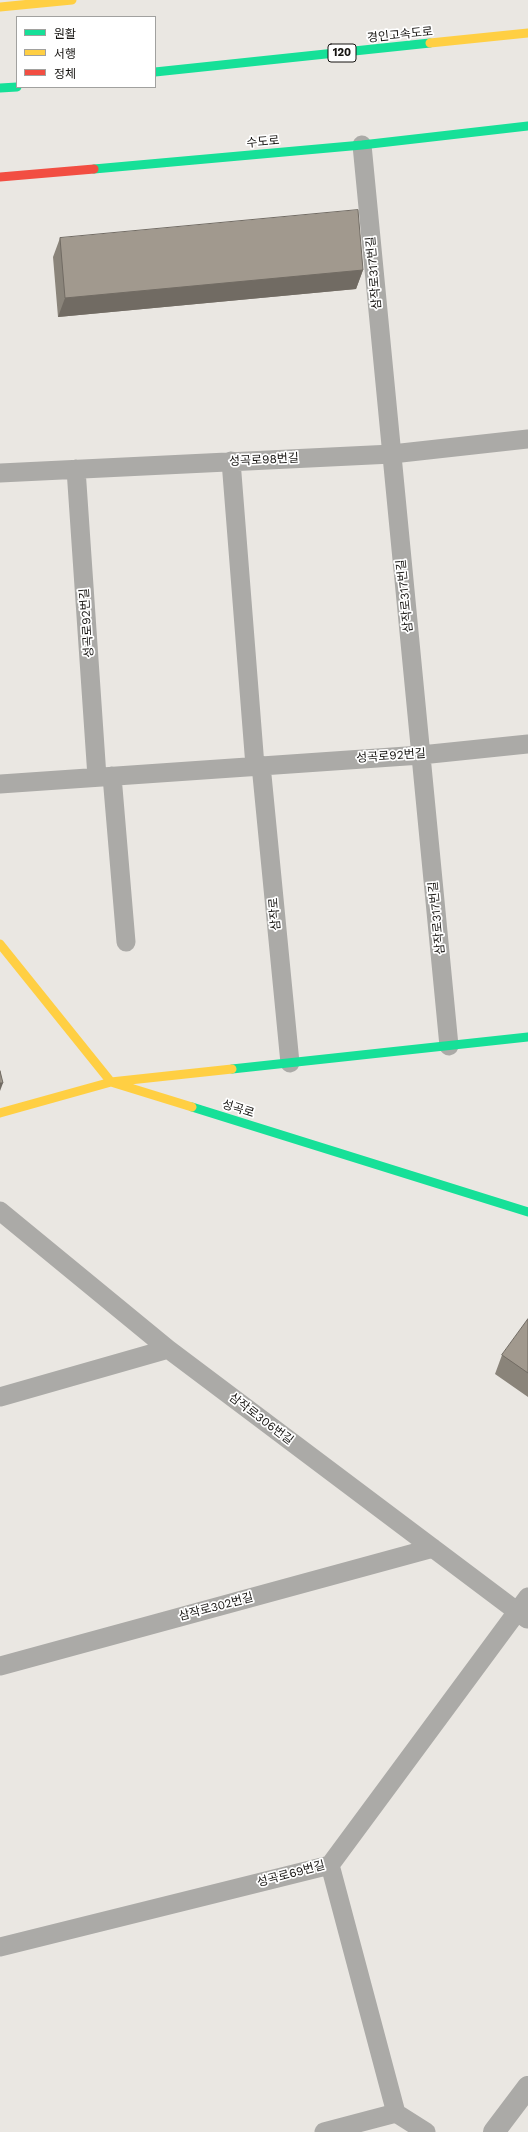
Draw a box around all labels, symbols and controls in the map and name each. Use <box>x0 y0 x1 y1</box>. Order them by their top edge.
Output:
legend <box>16 16 156 88</box>
street label: 경인고속도로 <box>366 24 434 46</box>
text: 원활 <box>54 27 76 41</box>
road number: 120 <box>328 44 356 62</box>
text: 서행 <box>54 47 76 61</box>
text: 정체 <box>54 67 76 81</box>
street label: 수도로 <box>246 133 280 151</box>
street label: 삼작로317번길 <box>364 236 384 310</box>
street label: 성곡로98번길 <box>229 451 299 469</box>
street label: 삼작로317번길 <box>394 559 416 633</box>
street label: 성곡로92번길 <box>77 588 97 658</box>
street label: 성곡로92번길 <box>356 746 426 766</box>
street label: 삼작로317번길 <box>426 881 448 955</box>
street label: 삼작로 <box>266 897 284 931</box>
street label: 성곡로 <box>220 1097 256 1121</box>
street label: 삼작로306번길 <box>226 1390 296 1448</box>
street label: 삼작로302번길 <box>177 1590 255 1624</box>
street label: 성곡로69번길 <box>255 1858 327 1890</box>

